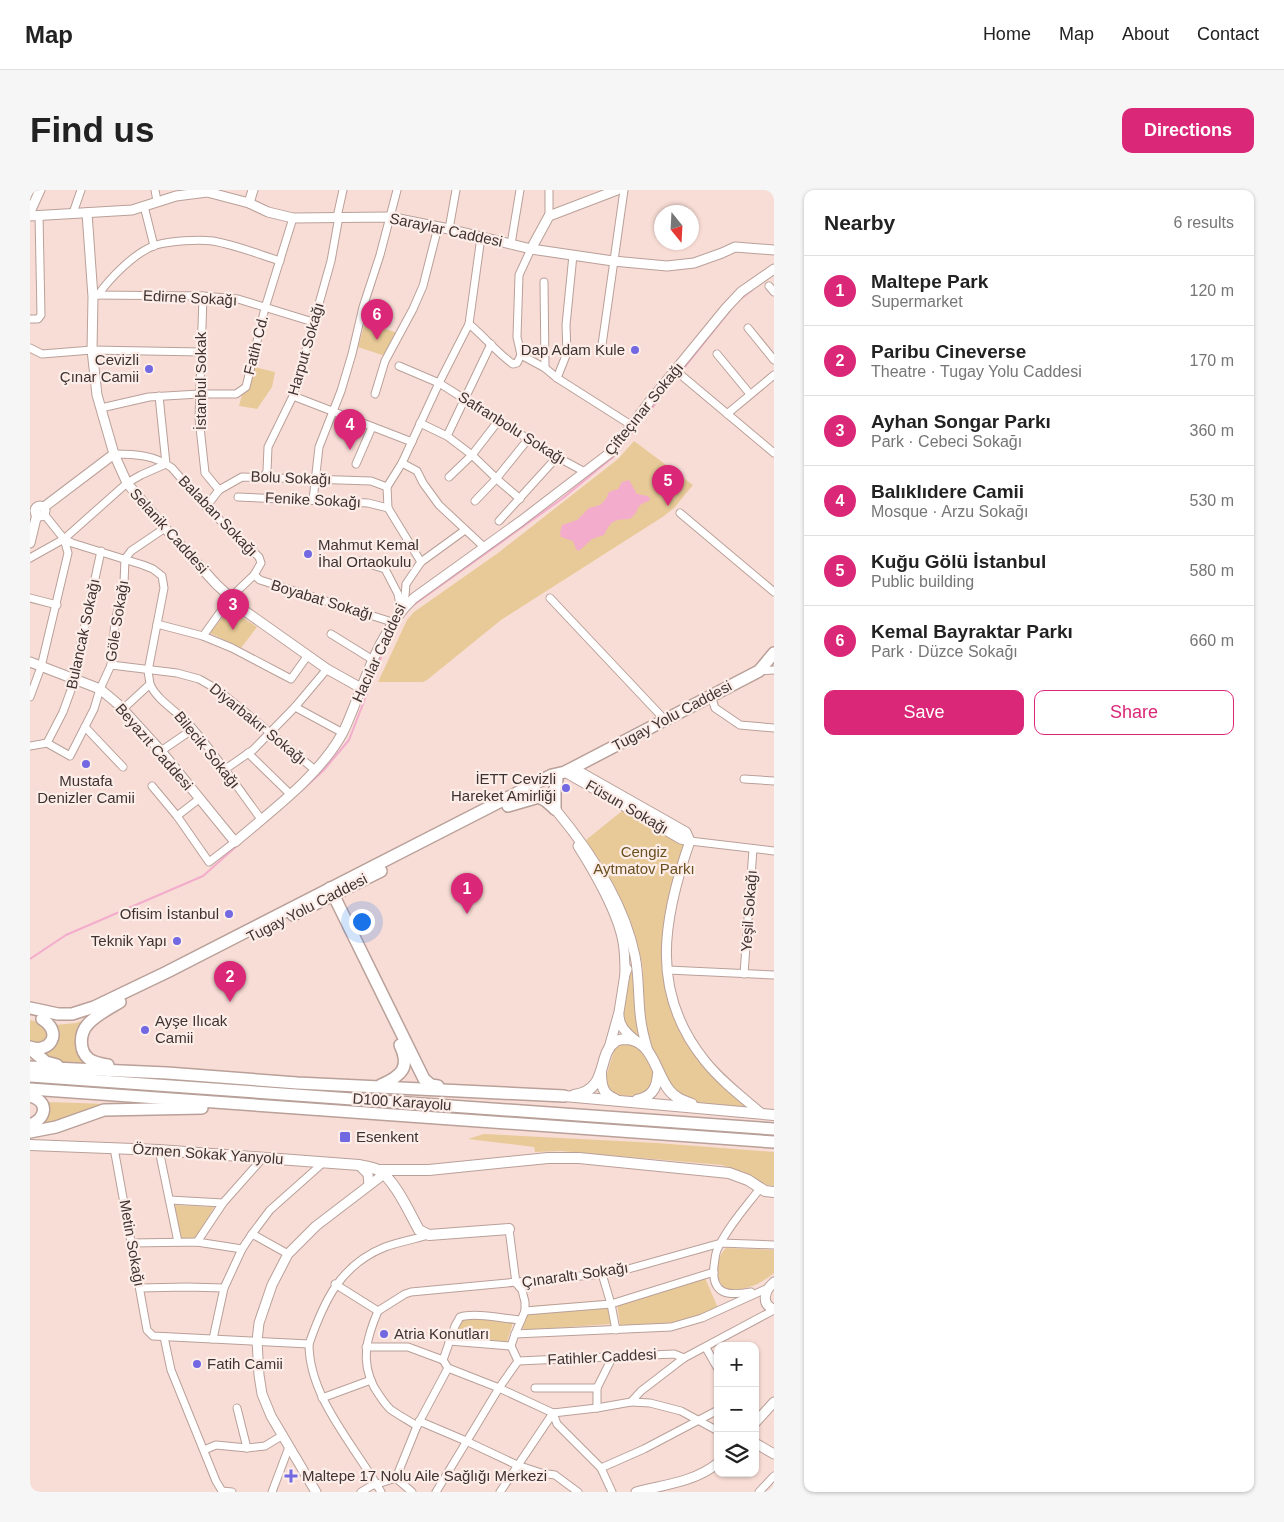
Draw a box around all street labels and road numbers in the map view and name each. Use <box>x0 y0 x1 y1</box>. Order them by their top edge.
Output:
street label: Saraylar Caddesi <box>388 209 504 250</box>
street label: Edirne Sokağı <box>143 287 238 308</box>
street label: Harput Sokağı <box>284 300 327 397</box>
street label: Fatih Cd. <box>240 313 271 376</box>
street label: İstanbul Sokak <box>192 331 209 430</box>
street label: Çifteçınar Sokağı <box>601 359 686 459</box>
street label: Safranbolu Sokağı <box>455 388 569 467</box>
street label: Bolu Sokağı <box>250 468 332 487</box>
street label: Balaban Sokağı <box>175 472 261 560</box>
street label: Selanik Caddesi <box>127 485 212 577</box>
street label: Fenike Sokağı <box>265 489 361 510</box>
street label: Boyabat Sokağı <box>269 576 375 623</box>
street label: Bulancak Sokağı <box>62 577 103 691</box>
street label: Göle Sokağı <box>102 579 131 663</box>
street label: Hacılar Caddesi <box>348 601 409 705</box>
street label: Tugay Yolu Caddesi <box>609 677 734 754</box>
street label: Diyarbakır Sokağı <box>207 679 310 768</box>
street label: Beyazıt Caddesi <box>112 700 197 793</box>
street label: Bilecik Sokağı <box>171 708 244 792</box>
street label: Füsun Sokağı <box>583 776 672 837</box>
street label: Yeşil Sokağı <box>737 869 760 952</box>
street label: Tugay Yolu Caddesi <box>244 870 370 945</box>
street label: D100 Karayolu <box>352 1090 452 1113</box>
street label: Özmen Sokak Yanyolu <box>132 1140 284 1167</box>
street label: Metin Sokağı <box>117 1198 148 1287</box>
street label: Çınaraltı Sokağı <box>520 1259 629 1290</box>
street label: Fatihler Caddesi <box>547 1345 657 1368</box>

